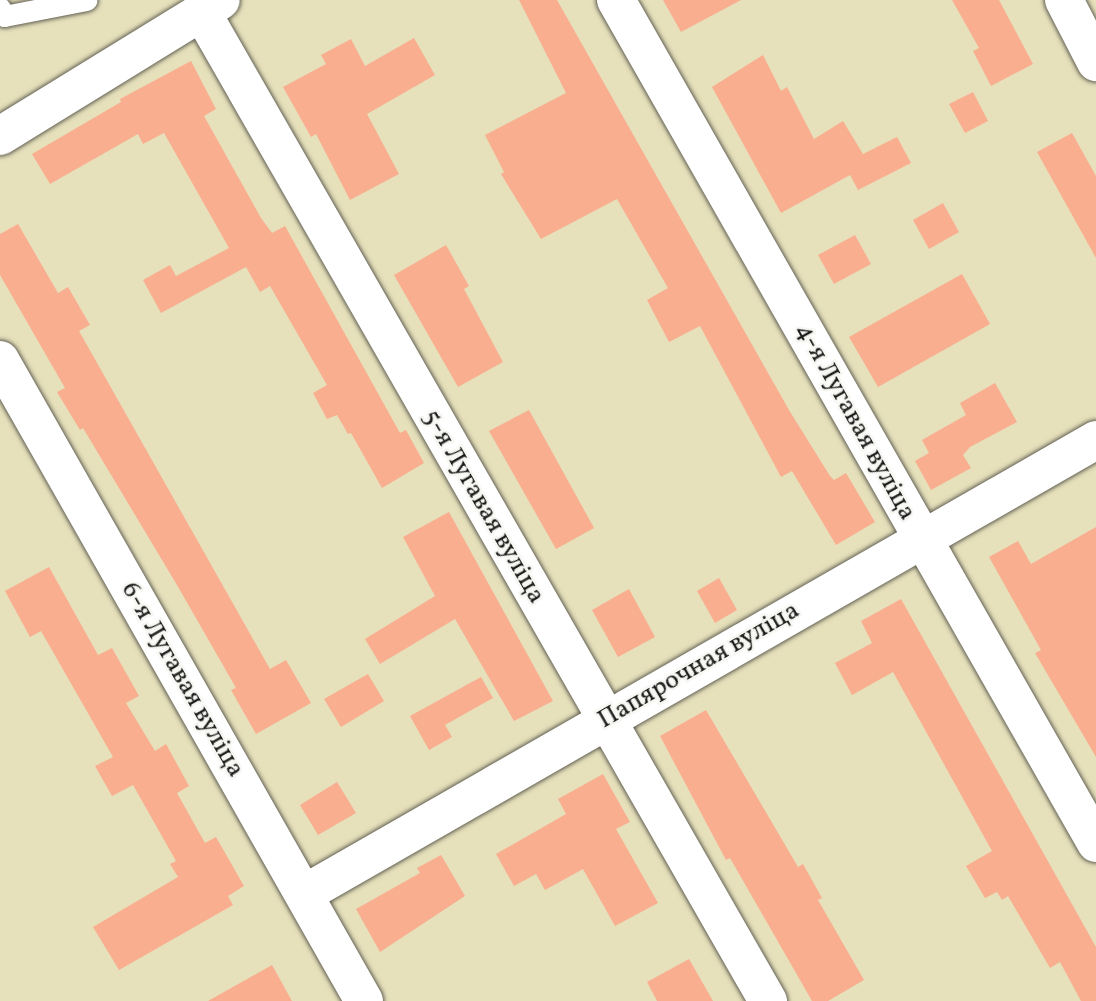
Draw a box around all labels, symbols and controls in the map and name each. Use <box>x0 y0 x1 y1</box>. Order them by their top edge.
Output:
street label: 4-я Лугавая вуліца <box>788 318 922 526</box>
street label: 5-я Лугавая вуліца <box>415 404 551 610</box>
street label: 6-я Лугавая вуліца <box>113 577 251 783</box>
street label: Папярочная вуліца <box>593 596 805 736</box>

